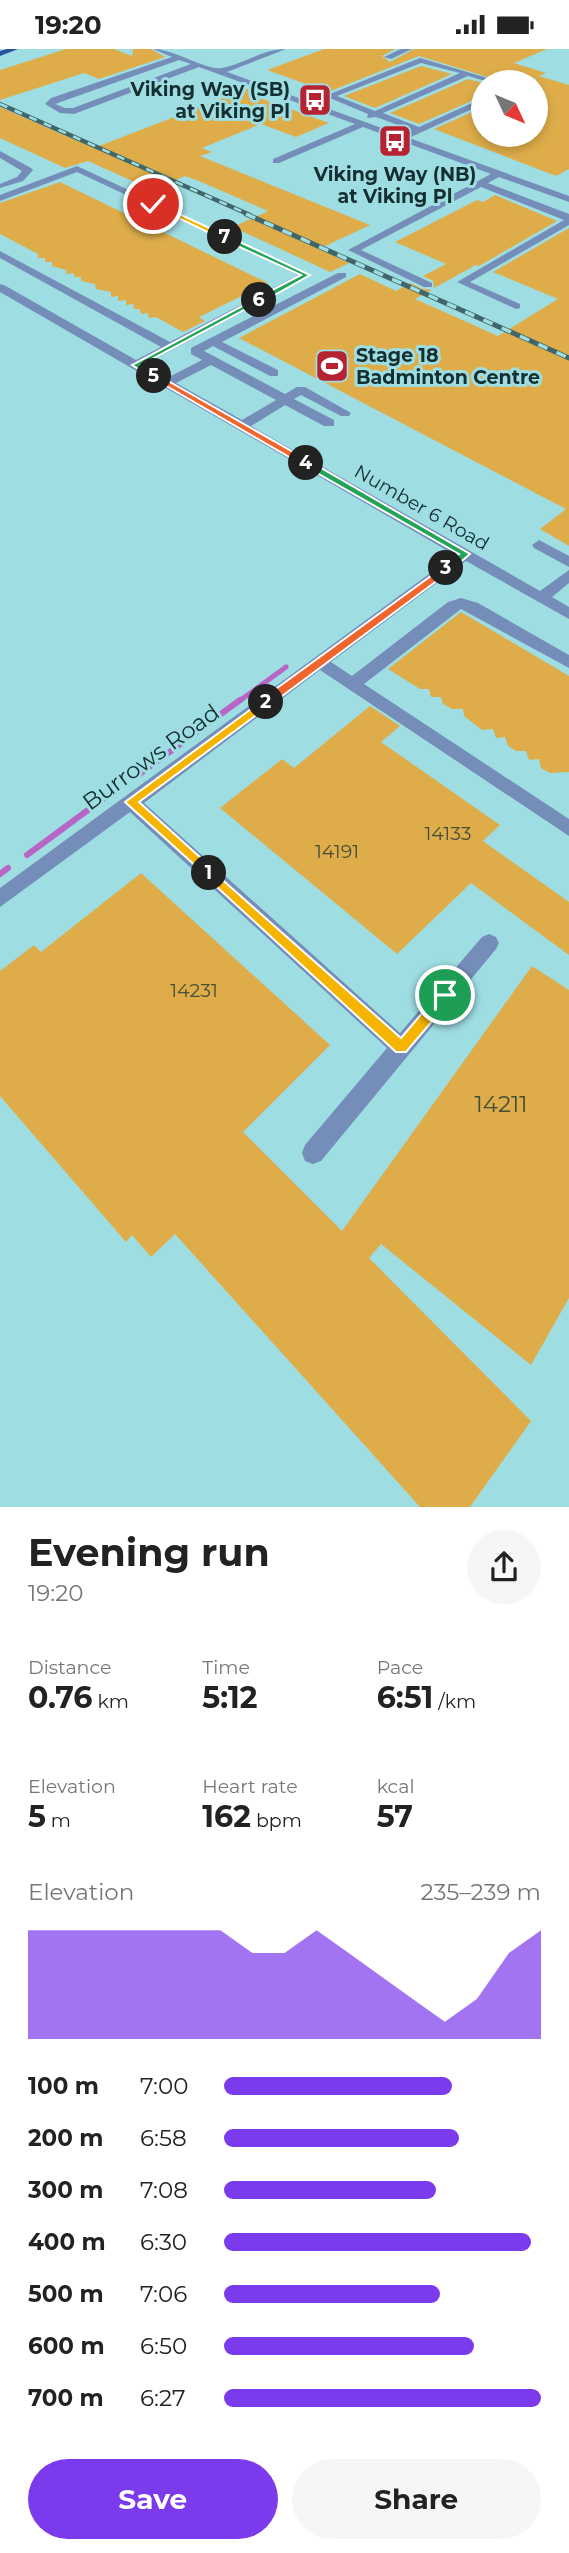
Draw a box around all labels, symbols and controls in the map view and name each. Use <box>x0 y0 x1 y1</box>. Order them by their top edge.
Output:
text: 19:20 <box>35 9 102 41</box>
north arrow <box>471 70 548 147</box>
map controls <box>471 70 548 147</box>
place label: Viking Way (SB) at Viking Pl <box>130 78 290 123</box>
bus stop icon: Viking Way (SB) at Viking Pl <box>296 81 334 119</box>
bus stop icon: Viking Way (NB) at Viking Pl <box>376 122 414 160</box>
place label: Viking Way (NB) at Viking Pl <box>313 163 476 208</box>
pin <box>123 174 183 234</box>
icon: check <box>134 185 172 223</box>
pin: 7 <box>208 219 243 255</box>
text: 7 <box>219 225 230 248</box>
pin: 6 <box>242 282 276 317</box>
text: 6 <box>252 288 265 311</box>
place label: Stage 18 Badminton Centre <box>356 344 540 389</box>
sports icon: Stage 18 Badminton Centre <box>313 347 351 385</box>
pin: 5 <box>136 359 172 393</box>
text: 5 <box>148 364 159 387</box>
pin: 4 <box>288 445 324 481</box>
text: 4 <box>299 451 312 474</box>
street label: Number 6 Road <box>350 460 493 555</box>
pin: 3 <box>428 551 464 585</box>
text: 3 <box>440 556 451 579</box>
pin: 2 <box>248 685 284 719</box>
text: 2 <box>260 690 271 713</box>
street label: Burrows Road <box>77 698 225 816</box>
house number: 14133 <box>424 822 472 845</box>
house number: 14191 <box>315 840 359 863</box>
pin: 1 <box>192 855 227 891</box>
text: 1 <box>205 861 212 884</box>
pin <box>415 965 475 1025</box>
icon: arrive <box>426 976 464 1014</box>
house number: 14231 <box>170 979 218 1002</box>
house number: 14211 <box>474 1090 528 1118</box>
text: Evening run <box>28 1529 270 1576</box>
button: share <box>467 1530 541 1604</box>
text: 19:20 <box>28 1579 83 1607</box>
text: Distance <box>28 1656 111 1679</box>
text: Time <box>202 1656 250 1679</box>
text: Pace <box>377 1656 423 1679</box>
text: 0.76 <box>28 1679 92 1716</box>
text: 5:12 <box>202 1679 258 1716</box>
text: 6:51 <box>377 1679 433 1716</box>
text: km <box>92 1690 129 1713</box>
text: /km <box>433 1690 476 1713</box>
text: Elevation <box>28 1775 116 1798</box>
text: Heart rate <box>202 1775 298 1798</box>
text: kcal <box>377 1775 415 1798</box>
text: 5 <box>28 1798 46 1835</box>
text: 162 <box>202 1798 251 1835</box>
text: 57 <box>377 1798 413 1835</box>
text: m <box>46 1809 71 1832</box>
text: bpm <box>251 1809 302 1832</box>
text: Elevation <box>28 1878 134 1906</box>
text: 235–239 m <box>420 1878 541 1906</box>
text: 100 m <box>28 2072 99 2100</box>
text: 7:00 <box>140 2072 188 2100</box>
text: 200 m <box>28 2124 103 2152</box>
text: 6:58 <box>140 2124 187 2152</box>
text: 300 m <box>28 2176 104 2204</box>
text: 7:08 <box>140 2176 188 2204</box>
text: 400 m <box>28 2228 106 2256</box>
text: 6:30 <box>140 2228 187 2256</box>
text: 500 m <box>28 2280 104 2308</box>
text: 7:06 <box>140 2280 187 2308</box>
text: 600 m <box>28 2332 105 2360</box>
text: 6:50 <box>140 2332 187 2360</box>
text: 700 m <box>28 2384 104 2412</box>
text: 6:27 <box>140 2384 185 2412</box>
button: Save <box>28 2459 278 2539</box>
button: Share <box>292 2459 541 2539</box>

